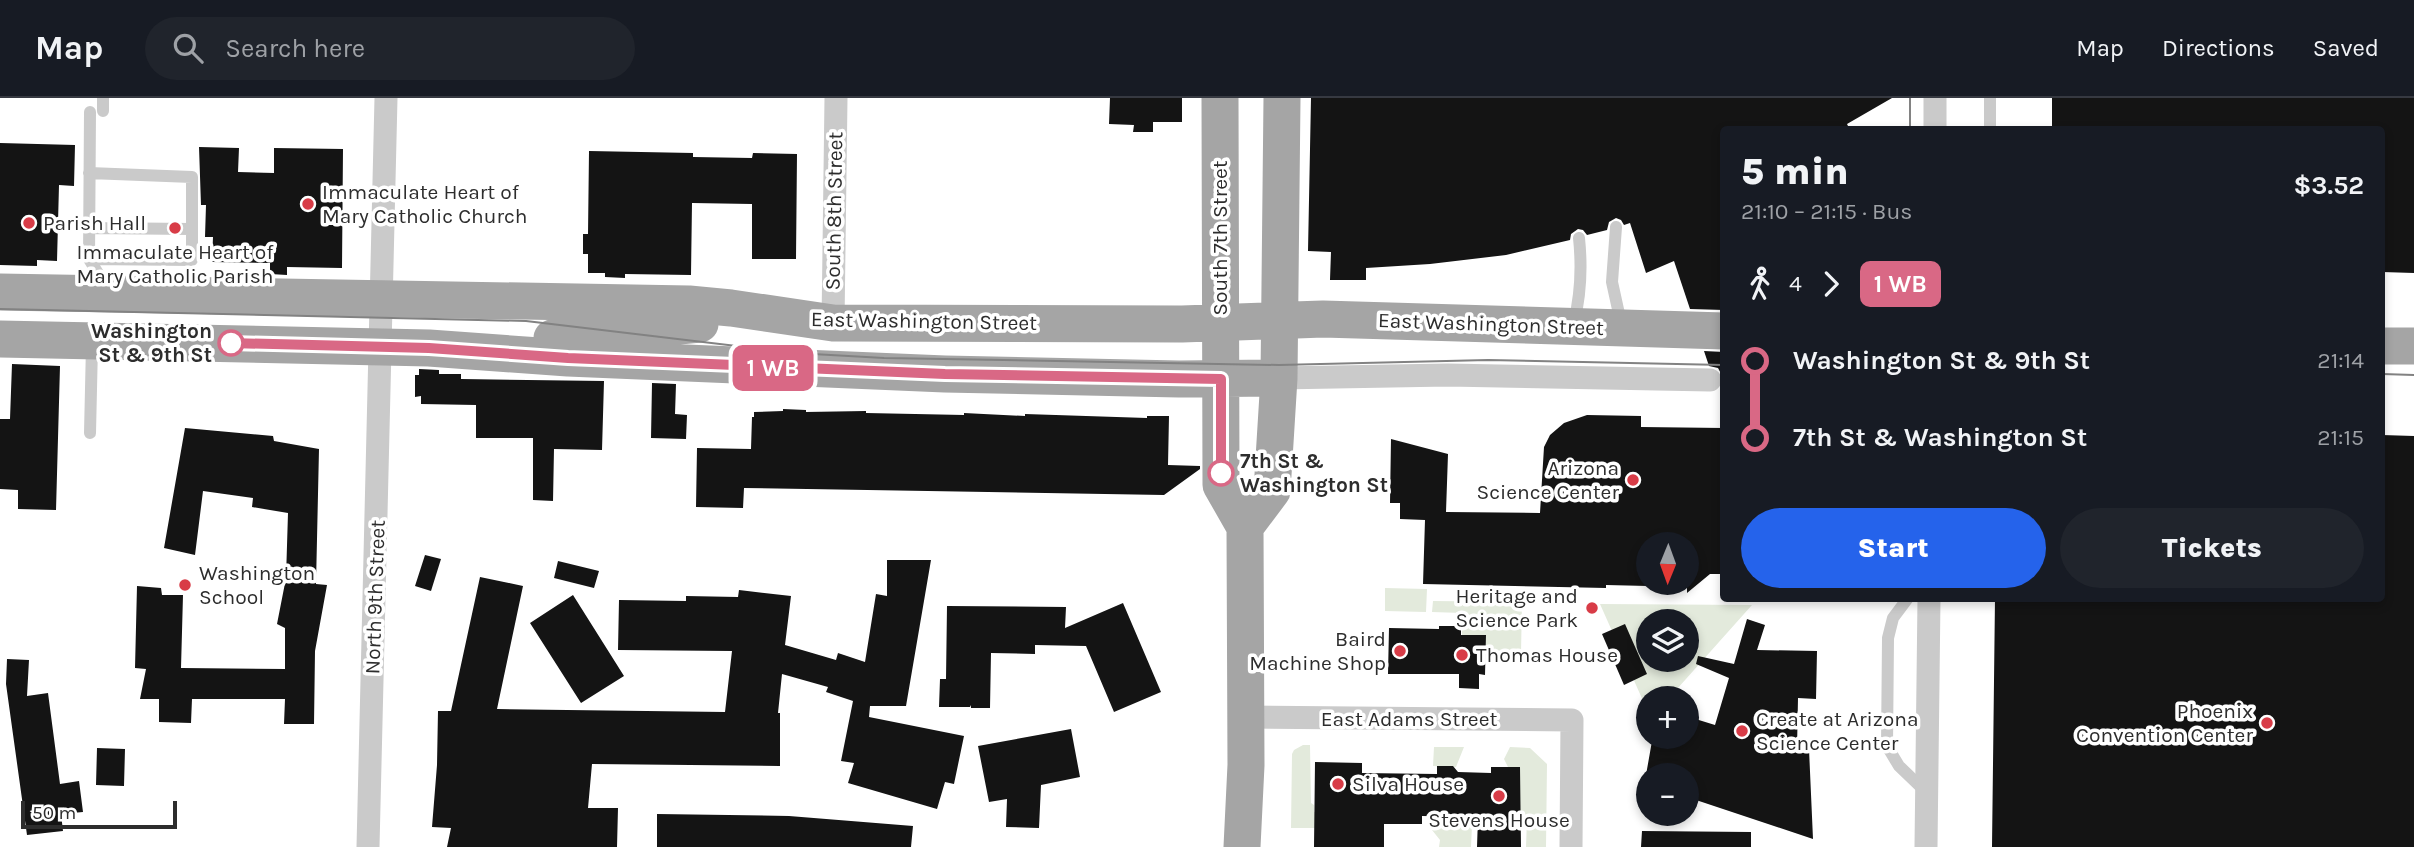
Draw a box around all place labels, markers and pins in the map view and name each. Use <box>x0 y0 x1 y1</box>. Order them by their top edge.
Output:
place label: Immaculate Heart of Mary Catholic Church <box>322 180 528 228</box>
marker: Immaculate Heart of Mary Catholic Church <box>300 196 316 212</box>
place label: Parish Hall <box>43 211 146 235</box>
marker: Parish Hall <box>21 215 37 231</box>
marker: Immaculate Heart of Mary Catholic Parish <box>167 220 183 236</box>
place label: Immaculate Heart of Mary Catholic Parish <box>77 240 274 288</box>
place label: Washington St & 9th St <box>91 319 212 367</box>
marker: Washington St & 9th St <box>218 330 244 356</box>
place label: 7th St & Washington St <box>1240 449 1388 497</box>
place label: Arizona Science Center <box>1477 456 1619 504</box>
marker: 7th St & Washington St <box>1208 460 1234 486</box>
marker: Arizona Science Center <box>1625 472 1641 488</box>
place label: Washington School <box>199 561 315 609</box>
marker: Washington School <box>177 577 193 593</box>
place label: Heritage and Science Park <box>1456 584 1578 632</box>
marker: Heritage and Science Park <box>1584 600 1600 616</box>
place label: Baird Machine Shop <box>1249 627 1386 675</box>
marker: Baird Machine Shop <box>1392 643 1408 659</box>
place label: Thomas House <box>1476 643 1618 667</box>
marker: Thomas House <box>1454 647 1470 663</box>
place label: Phoenix Convention Center <box>2076 699 2253 747</box>
place label: Create at Arizona Science Center <box>1756 707 1919 755</box>
marker: Phoenix Convention Center <box>2259 715 2275 731</box>
marker: Create at Arizona Science Center <box>1734 723 1750 739</box>
place label: Silva House <box>1352 772 1464 796</box>
marker: Silva House <box>1330 776 1346 792</box>
marker: Stevens House <box>1491 788 1507 804</box>
place label: Stevens House <box>1428 808 1570 832</box>

